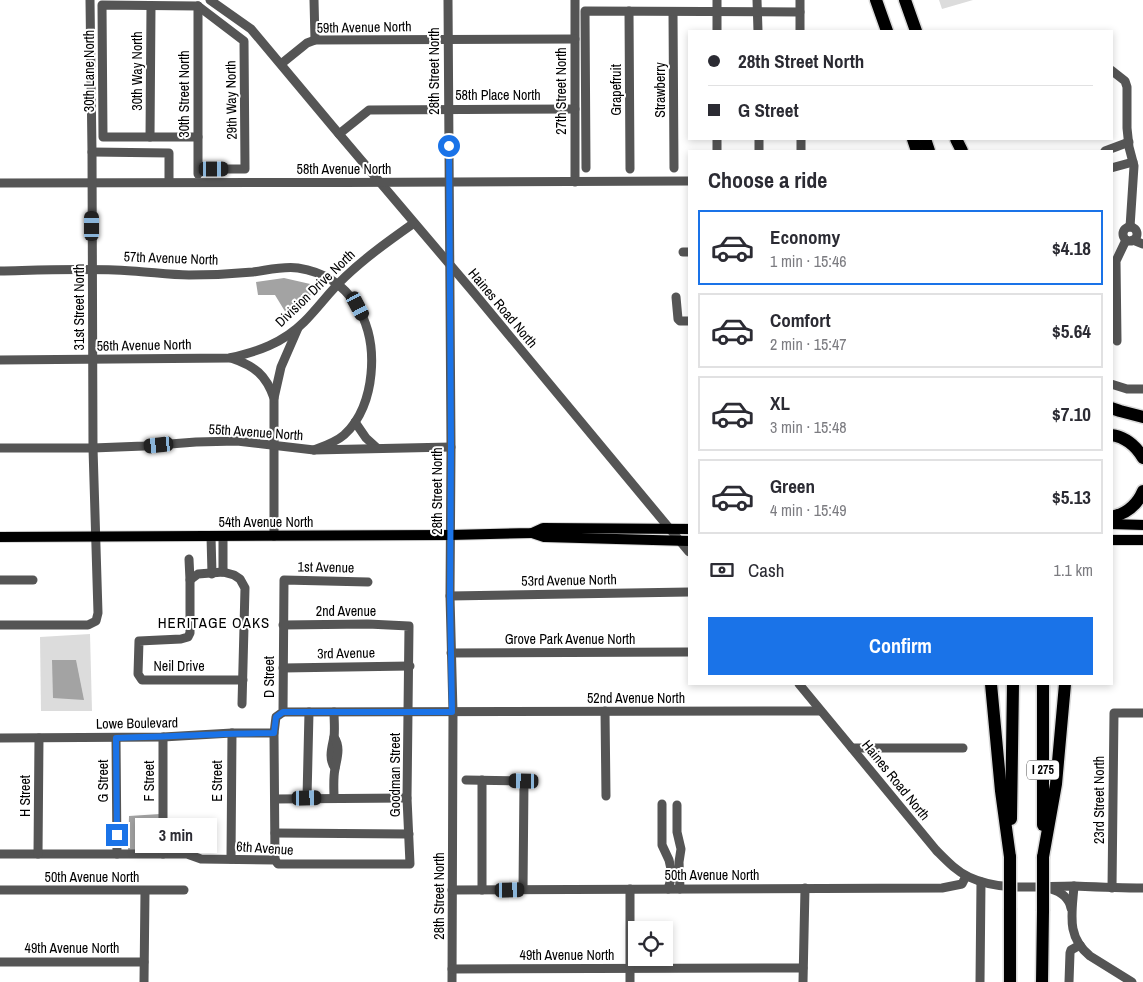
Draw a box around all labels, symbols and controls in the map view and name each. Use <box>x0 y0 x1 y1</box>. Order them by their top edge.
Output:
street label: 59th Avenue North <box>316 17 412 37</box>
street label: 28th Street North <box>425 27 443 115</box>
street label: 30th Lane North <box>80 30 98 112</box>
street label: 30th Way North <box>128 31 146 111</box>
street label: 27th Street North <box>552 47 570 135</box>
text: 28th Street North <box>738 48 864 74</box>
street label: 30th Street North <box>175 50 193 138</box>
street label: 29th Way North <box>221 60 241 140</box>
street label: Strawberry <box>651 62 669 118</box>
street label: Grapefruit <box>607 64 625 116</box>
street label: 58th Place North <box>455 86 541 104</box>
text: G Street <box>738 97 799 123</box>
route start <box>438 135 460 157</box>
street label: 58th Avenue North <box>297 160 391 178</box>
car <box>199 162 229 177</box>
text: Choose a ride <box>708 165 827 195</box>
car <box>84 211 99 241</box>
text: Economy <box>770 224 840 250</box>
icon: car <box>710 225 755 270</box>
text: $4.18 <box>1052 235 1091 261</box>
street label: Division Drive North <box>271 245 359 331</box>
street label: 57th Avenue North <box>123 247 219 269</box>
text: 1 min · 15:46 <box>770 250 847 272</box>
street label: 31st Street North <box>70 264 88 350</box>
street label: Haines Road North <box>465 265 541 351</box>
car <box>344 289 371 323</box>
text: Comfort <box>770 307 831 333</box>
icon: car <box>710 308 755 353</box>
text: $5.64 <box>1052 318 1091 344</box>
text: 2 min · 15:47 <box>770 333 847 355</box>
street label: 56th Avenue North <box>96 335 192 355</box>
text: XL <box>770 390 790 416</box>
icon: car <box>710 391 755 436</box>
text: $7.10 <box>1052 401 1091 427</box>
text: 3 min · 15:48 <box>770 416 847 438</box>
street label: 55th Avenue North <box>208 420 304 444</box>
car <box>143 436 174 454</box>
street label: 28th Street North <box>428 447 446 535</box>
text: Green <box>770 473 815 499</box>
icon: car <box>710 474 755 519</box>
text: $5.13 <box>1052 484 1091 510</box>
text: 4 min · 15:49 <box>770 499 847 521</box>
street label: 54th Avenue North <box>219 513 313 531</box>
icon: cash <box>708 556 736 584</box>
text: Cash <box>748 557 784 583</box>
street label: 1st Avenue <box>298 558 354 576</box>
text: 1.1 km <box>1054 559 1093 581</box>
street label: 53rd Avenue North <box>521 570 617 590</box>
street label: 2nd Avenue <box>316 602 376 620</box>
district label: HERITAGE OAKS <box>158 612 270 633</box>
button: Confirm <box>708 617 1093 675</box>
street label: Grove Park Avenue North <box>505 630 635 648</box>
street label: 3rd Avenue <box>317 643 375 663</box>
street label: D Street <box>260 656 278 698</box>
street label: Neil Drive <box>153 657 205 675</box>
street label: 52nd Avenue North <box>587 689 685 707</box>
street label: Lowe Boulevard <box>96 713 178 733</box>
street label: Goodman Street <box>386 733 404 817</box>
street label: Haines Road North <box>858 736 934 824</box>
street label: 23rd Street North <box>1090 756 1108 844</box>
street label: G Street <box>94 760 112 802</box>
street label: E Street <box>208 760 226 802</box>
road number: I 275 <box>1027 760 1059 780</box>
street label: F Street <box>140 761 158 801</box>
car <box>508 773 539 789</box>
street label: H Street <box>16 775 34 817</box>
car <box>291 790 322 806</box>
callout: 3 min <box>134 818 217 852</box>
route end <box>106 824 128 846</box>
text: 3 min <box>159 824 193 846</box>
street label: 6th Avenue <box>236 837 294 859</box>
street label: 28th Street North <box>430 852 448 940</box>
street label: 50th Avenue North <box>665 866 759 884</box>
street label: 50th Avenue North <box>45 868 139 886</box>
car <box>494 882 525 898</box>
map controls <box>628 921 673 966</box>
button: locate <box>628 921 673 966</box>
street label: 49th Avenue North <box>25 939 119 957</box>
street label: 49th Avenue North <box>520 946 614 964</box>

